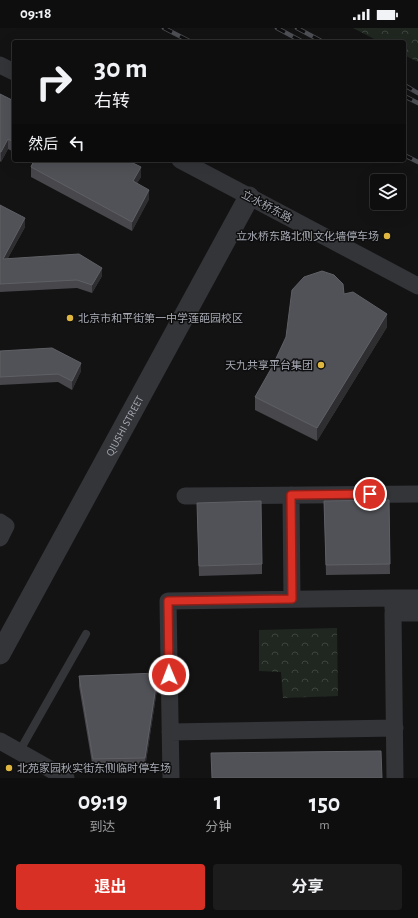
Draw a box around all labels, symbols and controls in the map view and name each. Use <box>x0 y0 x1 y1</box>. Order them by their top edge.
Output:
text: 09:18 <box>20 6 51 21</box>
text: 30 m <box>94 55 147 83</box>
icon: right <box>28 56 80 108</box>
text: 右转 <box>94 93 130 111</box>
icon: left <box>66 132 88 154</box>
text: 然后 <box>28 137 58 152</box>
map controls <box>370 174 406 210</box>
button: layers <box>370 174 406 210</box>
street label: 立水桥东路 <box>240 188 294 224</box>
place label: 立水桥东路北侧文化墙停车场 <box>236 230 379 242</box>
marker: 立水桥东路北侧文化墙停车场 <box>382 231 392 241</box>
place label: 北京市和平街第一中学莲葩园校区 <box>78 312 243 324</box>
marker: 北京市和平街第一中学莲葩园校区 <box>65 313 75 323</box>
place label: 天九共享平台集团 <box>225 359 313 371</box>
marker: 天九共享平台集团 <box>316 360 326 370</box>
street label: QIUSHI STREET <box>104 393 146 458</box>
pin <box>353 477 387 511</box>
icon: arrive <box>359 483 381 505</box>
position arrow <box>148 654 190 696</box>
place label: 北苑家园秋实街东侧临时停车场 <box>17 762 171 774</box>
marker: 北苑家园秋实街东侧临时停车场 <box>4 763 14 773</box>
text: 09:19 <box>78 790 127 814</box>
text: 1 <box>214 790 222 814</box>
text: 150 <box>309 792 340 816</box>
text: m <box>319 819 330 832</box>
text: 到达 <box>90 821 116 834</box>
text: 分钟 <box>205 821 231 834</box>
button: 退出 <box>16 864 205 910</box>
button: 分享 <box>213 864 402 910</box>

